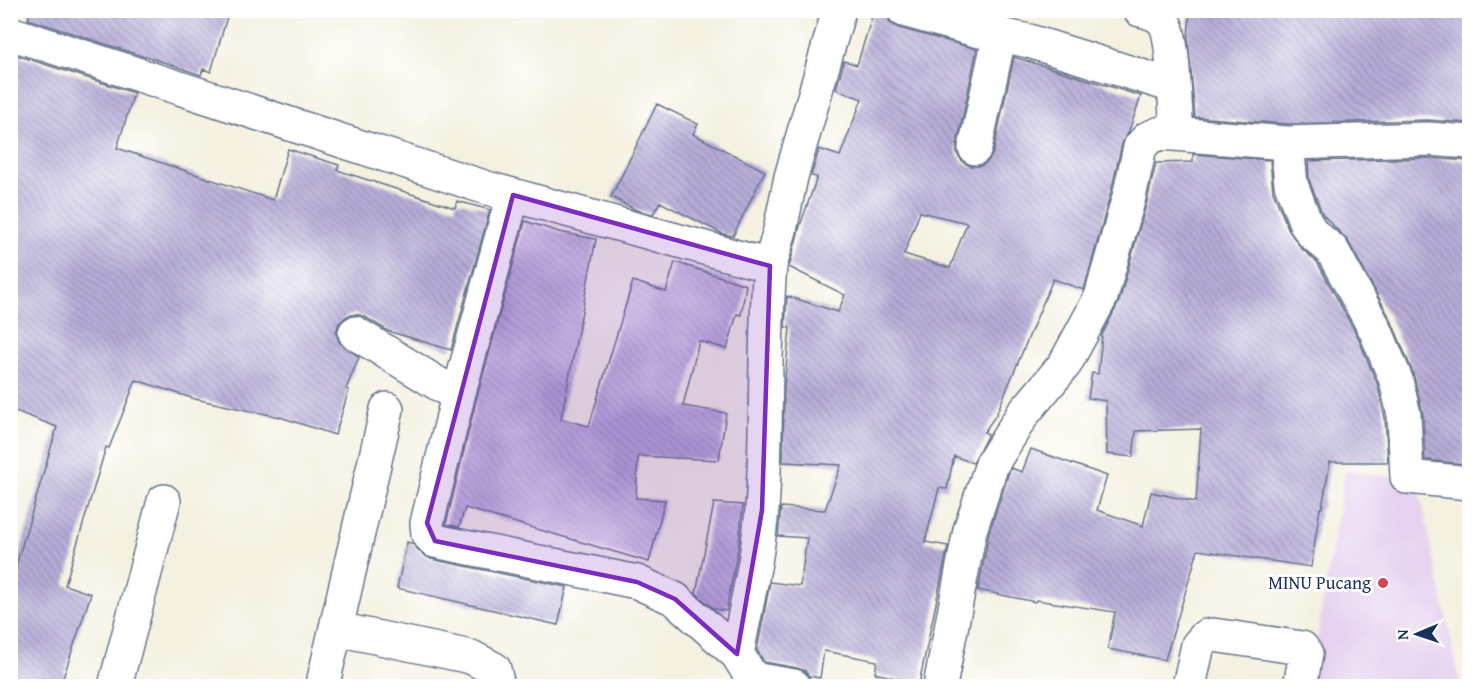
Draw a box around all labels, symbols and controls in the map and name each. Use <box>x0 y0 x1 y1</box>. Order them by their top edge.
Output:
place label: MINU Pucang <box>1268 569 1371 596</box>
marker: MINU Pucang <box>1376 576 1390 590</box>
north arrow <box>1387 604 1447 664</box>
text: N <box>1390 628 1414 640</box>

